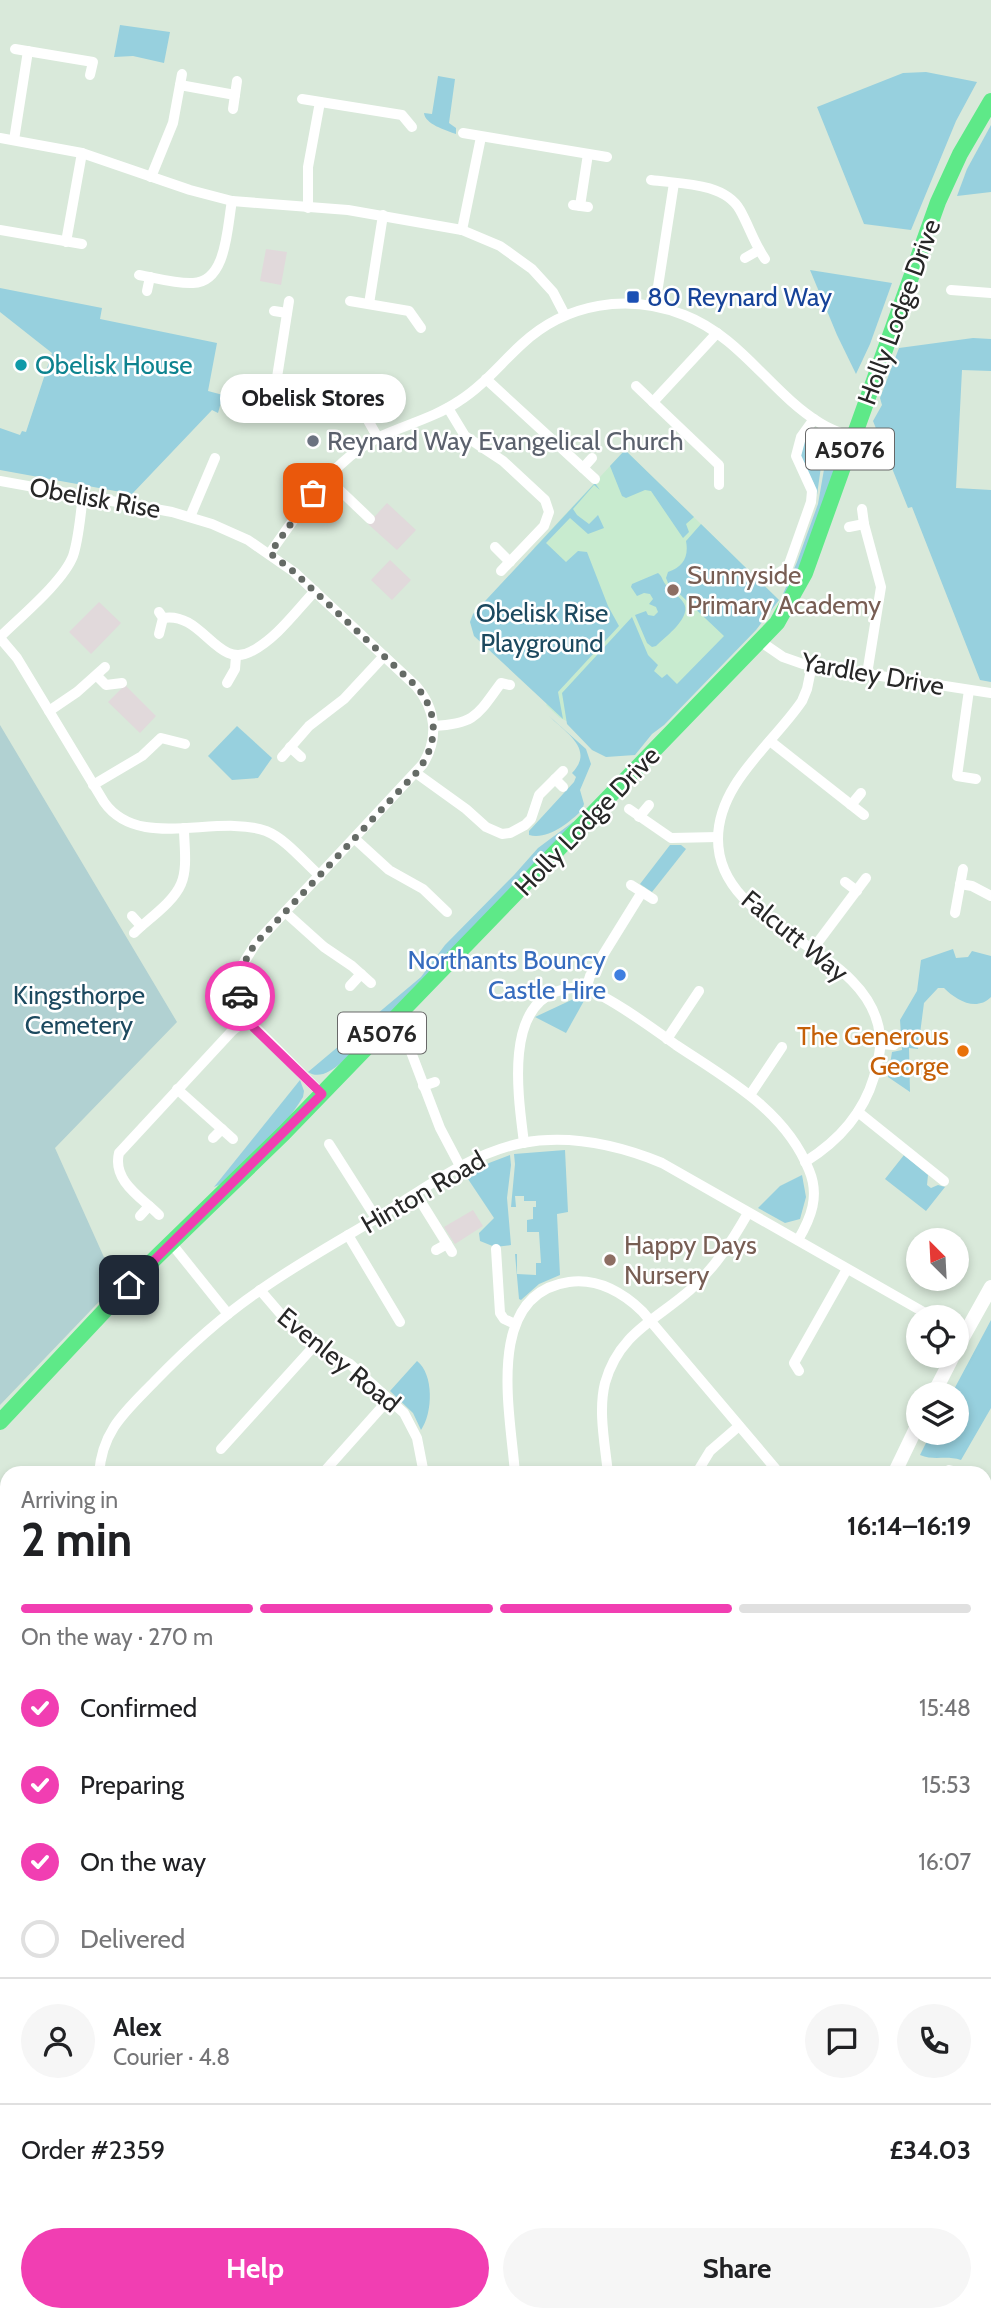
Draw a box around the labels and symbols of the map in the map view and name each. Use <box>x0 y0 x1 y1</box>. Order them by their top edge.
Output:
street label: Holly Lodge Drive <box>851 215 947 409</box>
place label: 80 Reynard Way <box>647 281 832 313</box>
marker: 80 Reynard Way <box>625 289 641 305</box>
place label: Obelisk House <box>35 349 193 381</box>
marker: Obelisk House <box>13 357 29 373</box>
callout: Obelisk Stores <box>220 374 406 423</box>
place label: Reynard Way Evangelical Church <box>327 425 684 457</box>
road number: A5076 <box>806 428 894 470</box>
marker: Reynard Way Evangelical Church <box>305 433 321 449</box>
pin <box>283 463 343 523</box>
street label: Obelisk Rise <box>27 471 163 525</box>
place label: Sunnyside Primary Academy <box>687 559 881 621</box>
marker: Sunnyside Primary Academy <box>665 582 681 598</box>
park label: Obelisk Rise Playground <box>476 597 608 659</box>
street label: Yardley Drive <box>798 646 947 702</box>
street label: Holly Lodge Drive <box>508 740 666 902</box>
street label: Falcutt Way <box>735 883 855 989</box>
place label: Northants Bouncy Castle Hire <box>408 944 606 1006</box>
courier <box>205 961 275 1031</box>
marker: Northants Bouncy Castle Hire <box>612 967 628 983</box>
park label: Kingsthorpe Cemetery <box>13 979 145 1041</box>
road number: A5076 <box>338 1013 426 1054</box>
place label: The Generous George <box>797 1020 949 1082</box>
marker: The Generous George <box>955 1043 971 1059</box>
street label: Hinton Road <box>355 1144 491 1240</box>
north arrow <box>906 1228 970 1292</box>
place label: Happy Days Nursery <box>624 1229 757 1291</box>
marker: Happy Days Nursery <box>602 1252 618 1268</box>
pin <box>99 1255 159 1315</box>
street label: Evenley Road <box>271 1301 407 1419</box>

